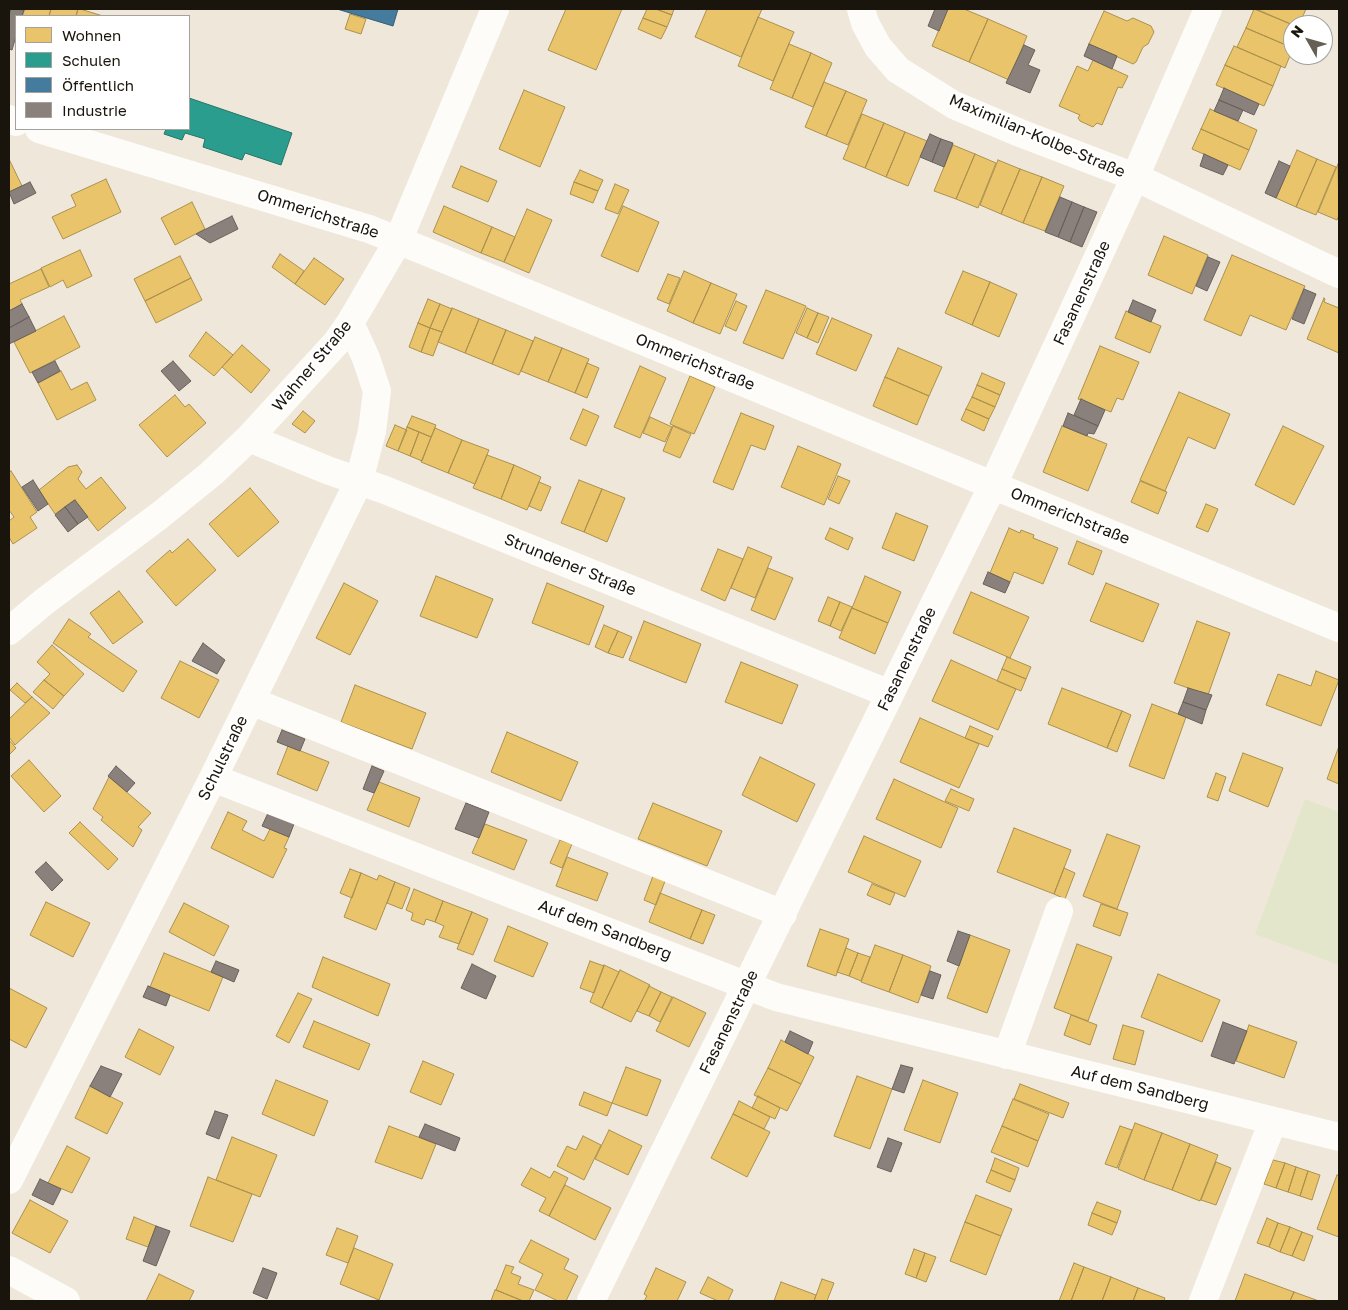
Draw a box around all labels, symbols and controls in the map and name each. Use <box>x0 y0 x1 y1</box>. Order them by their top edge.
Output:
legend <box>15 15 190 130</box>
north arrow <box>1283 15 1333 65</box>
text: N <box>1287 22 1307 41</box>
text: Wohnen <box>62 26 121 44</box>
text: Schulen <box>62 51 121 69</box>
text: Öffentlich <box>62 76 134 94</box>
street label: Maximilian-Kolbe-Straße <box>946 90 1128 182</box>
text: Industrie <box>62 101 127 119</box>
street label: Ommerichstraße <box>255 185 381 243</box>
street label: Fasanenstraße <box>1049 238 1115 348</box>
street label: Wahner Straße <box>268 317 356 415</box>
street label: Ommerichstraße <box>632 329 758 395</box>
street label: Ommerichstraße <box>1007 483 1133 549</box>
street label: Strundener Straße <box>501 530 639 600</box>
street label: Fasanenstraße <box>874 604 940 714</box>
street label: Schulstraße <box>194 712 252 804</box>
street label: Auf dem Sandberg <box>536 896 674 964</box>
street label: Fasanenstraße <box>696 967 762 1077</box>
street label: Auf dem Sandberg <box>1069 1062 1211 1114</box>

